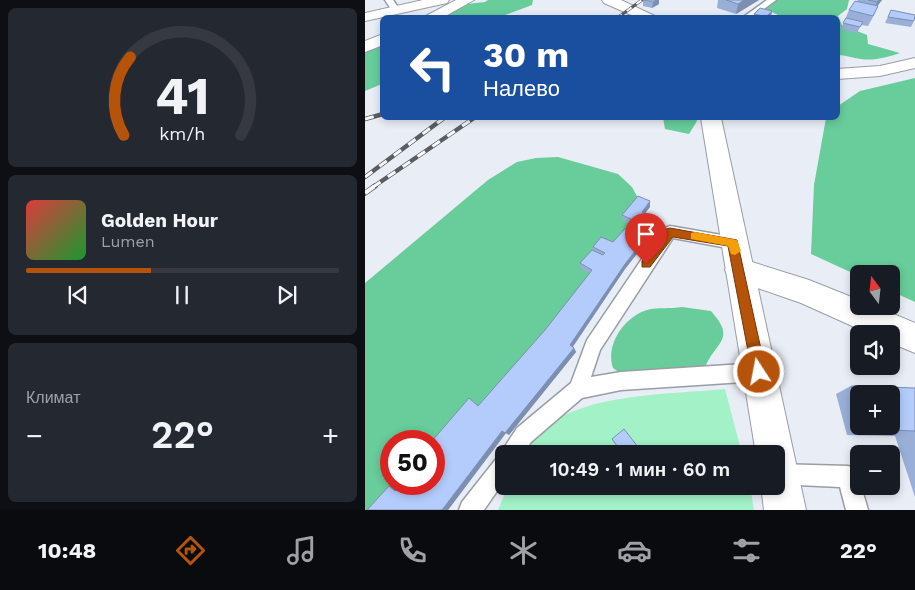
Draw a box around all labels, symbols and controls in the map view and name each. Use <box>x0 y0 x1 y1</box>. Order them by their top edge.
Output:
text: 30 m <box>483 34 569 76</box>
icon: left <box>400 35 465 100</box>
text: 41 <box>155 66 210 127</box>
text: Налево <box>483 76 560 101</box>
text: km/h <box>159 123 206 144</box>
text: Golden Hour <box>101 209 218 232</box>
pin <box>625 213 667 264</box>
icon: arrive <box>632 220 660 248</box>
text: Lumen <box>101 232 155 251</box>
north arrow <box>850 265 900 315</box>
map controls <box>850 265 900 495</box>
icon: previous <box>64 281 92 309</box>
icon: pause <box>168 281 196 309</box>
icon: next <box>273 281 301 309</box>
button: sound <box>850 325 900 375</box>
position arrow <box>732 345 784 397</box>
button: + <box>850 385 900 435</box>
text: Климат <box>26 388 80 407</box>
text: 22° <box>151 413 214 457</box>
text: − <box>26 419 43 452</box>
text: + <box>322 419 339 452</box>
speed limit sign: 50 <box>380 430 445 495</box>
button: − <box>850 445 900 495</box>
text: 10:49 · 1 мин · 60 m <box>550 458 730 481</box>
icon: directions <box>173 533 208 568</box>
icon: music <box>284 533 319 568</box>
icon: phone <box>395 533 430 568</box>
icon: climate <box>506 533 541 568</box>
icon: car <box>617 533 652 568</box>
icon: filters <box>729 533 764 568</box>
text: 10:48 <box>38 538 96 563</box>
text: 22° <box>840 538 877 563</box>

